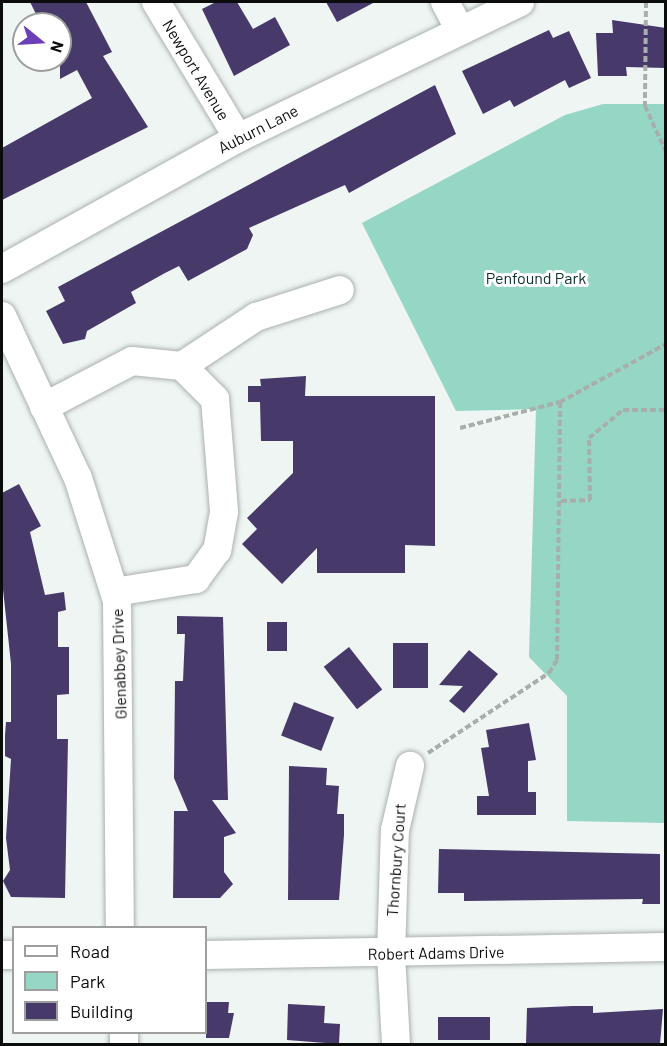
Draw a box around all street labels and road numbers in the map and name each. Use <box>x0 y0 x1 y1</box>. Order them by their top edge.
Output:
street label: Newport Avenue <box>158 16 234 124</box>
street label: Auburn Lane <box>215 101 301 157</box>
street label: Glenabbey Drive <box>107 608 131 720</box>
street label: Thornbury Court <box>382 803 410 917</box>
street label: Robert Adams Drive <box>367 942 505 964</box>

